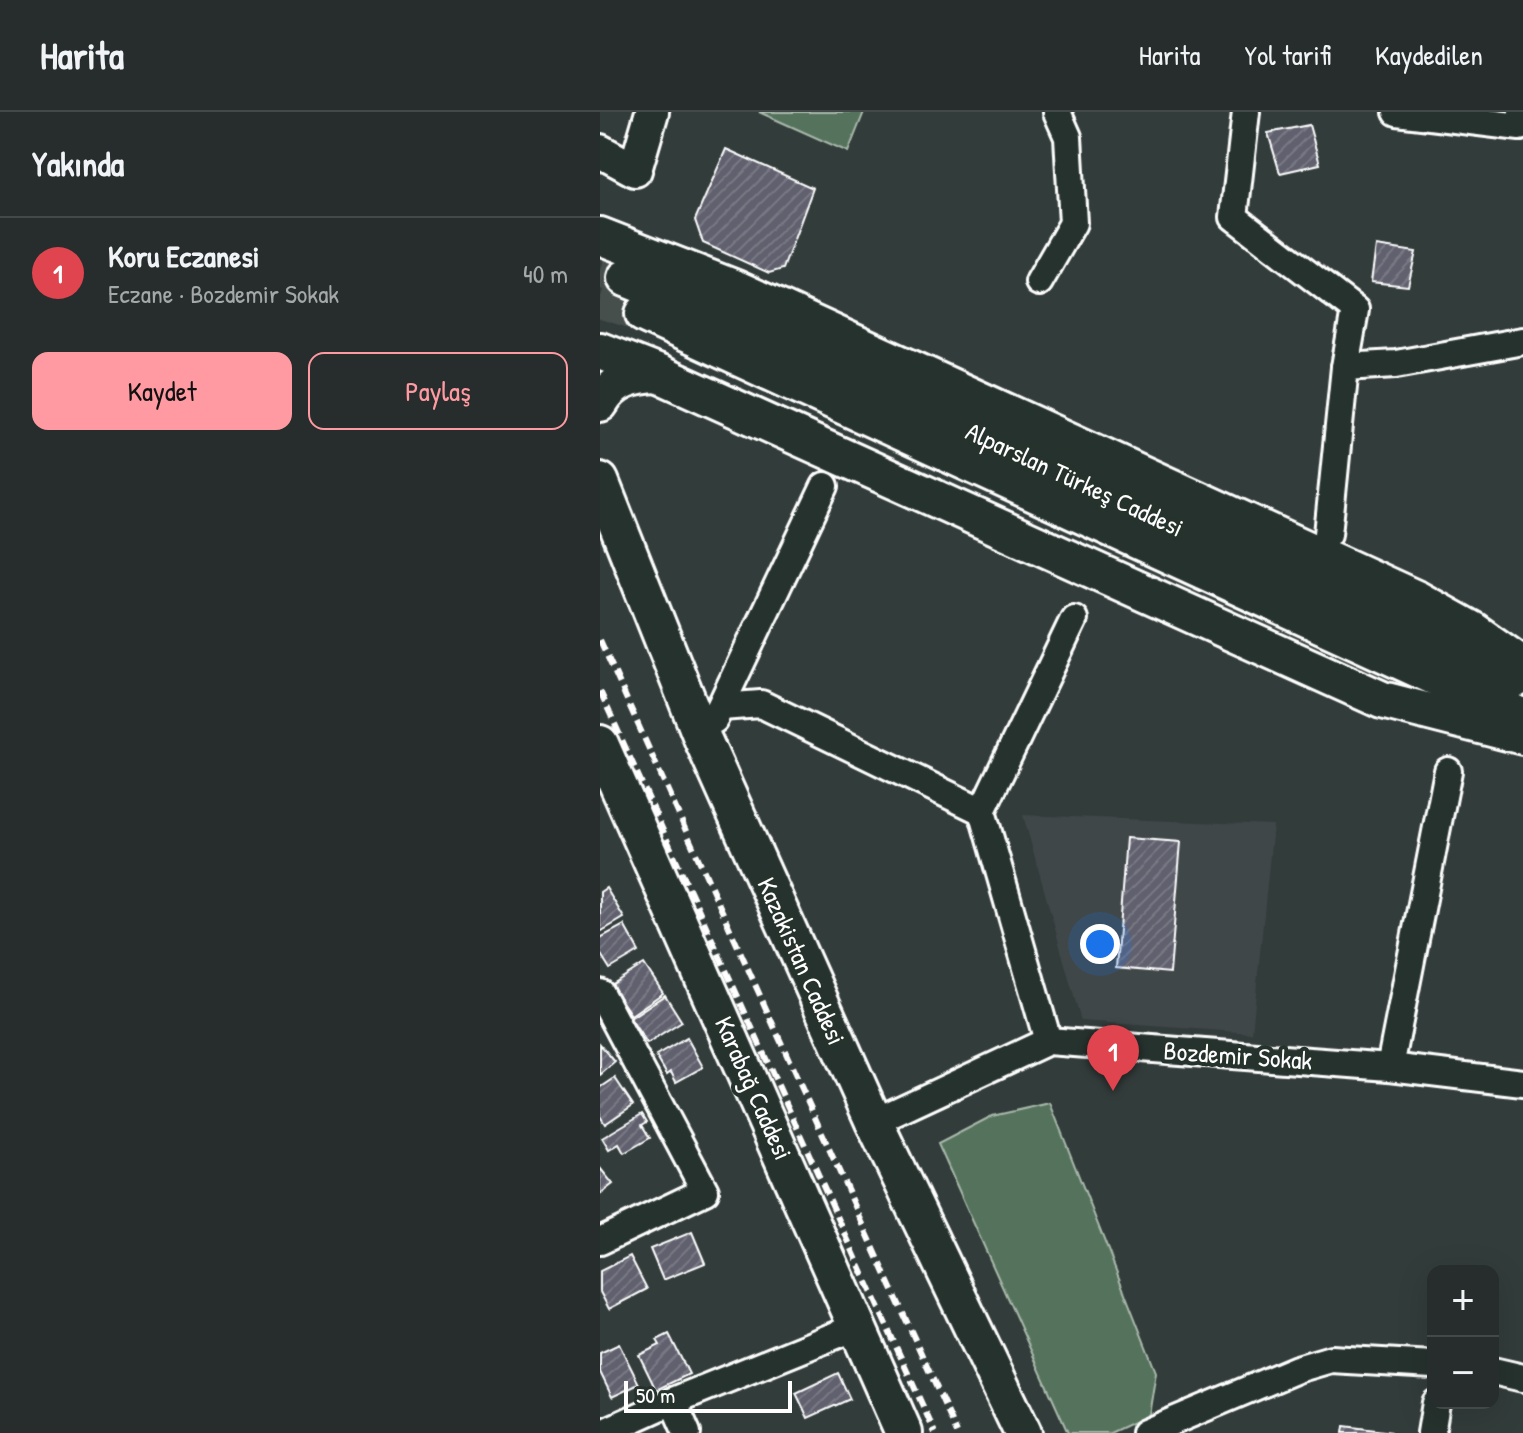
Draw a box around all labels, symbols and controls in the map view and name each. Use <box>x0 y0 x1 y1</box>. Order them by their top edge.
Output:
text: Harita <box>40 29 124 81</box>
text: Harita <box>1139 36 1201 74</box>
text: Yol tarifi <box>1245 36 1331 74</box>
text: Kaydedilen <box>1375 36 1483 74</box>
text: Yakında <box>32 141 124 187</box>
text: Koru Eczanesi <box>108 236 260 276</box>
text: 1 <box>53 256 63 291</box>
text: 40 m <box>523 256 568 291</box>
text: Eczane · Bozdemir Sokak <box>108 276 339 311</box>
button: Kaydet <box>32 352 292 430</box>
button: Paylaş <box>308 352 568 430</box>
street label: Alparslan Türkeş Caddesi <box>960 413 1190 545</box>
street label: Kazakistan Caddesi <box>750 872 854 1050</box>
your location <box>1080 924 1120 964</box>
street label: Karabağ Caddesi <box>707 1011 801 1165</box>
pin: 1 <box>1087 1025 1139 1091</box>
street label: Bozdemir Sokak <box>1162 1032 1314 1078</box>
map controls <box>1427 1265 1499 1409</box>
button: + <box>1427 1265 1499 1337</box>
button: − <box>1427 1337 1499 1409</box>
scale bar <box>624 1377 792 1413</box>
text: 50 m <box>636 1380 675 1410</box>

